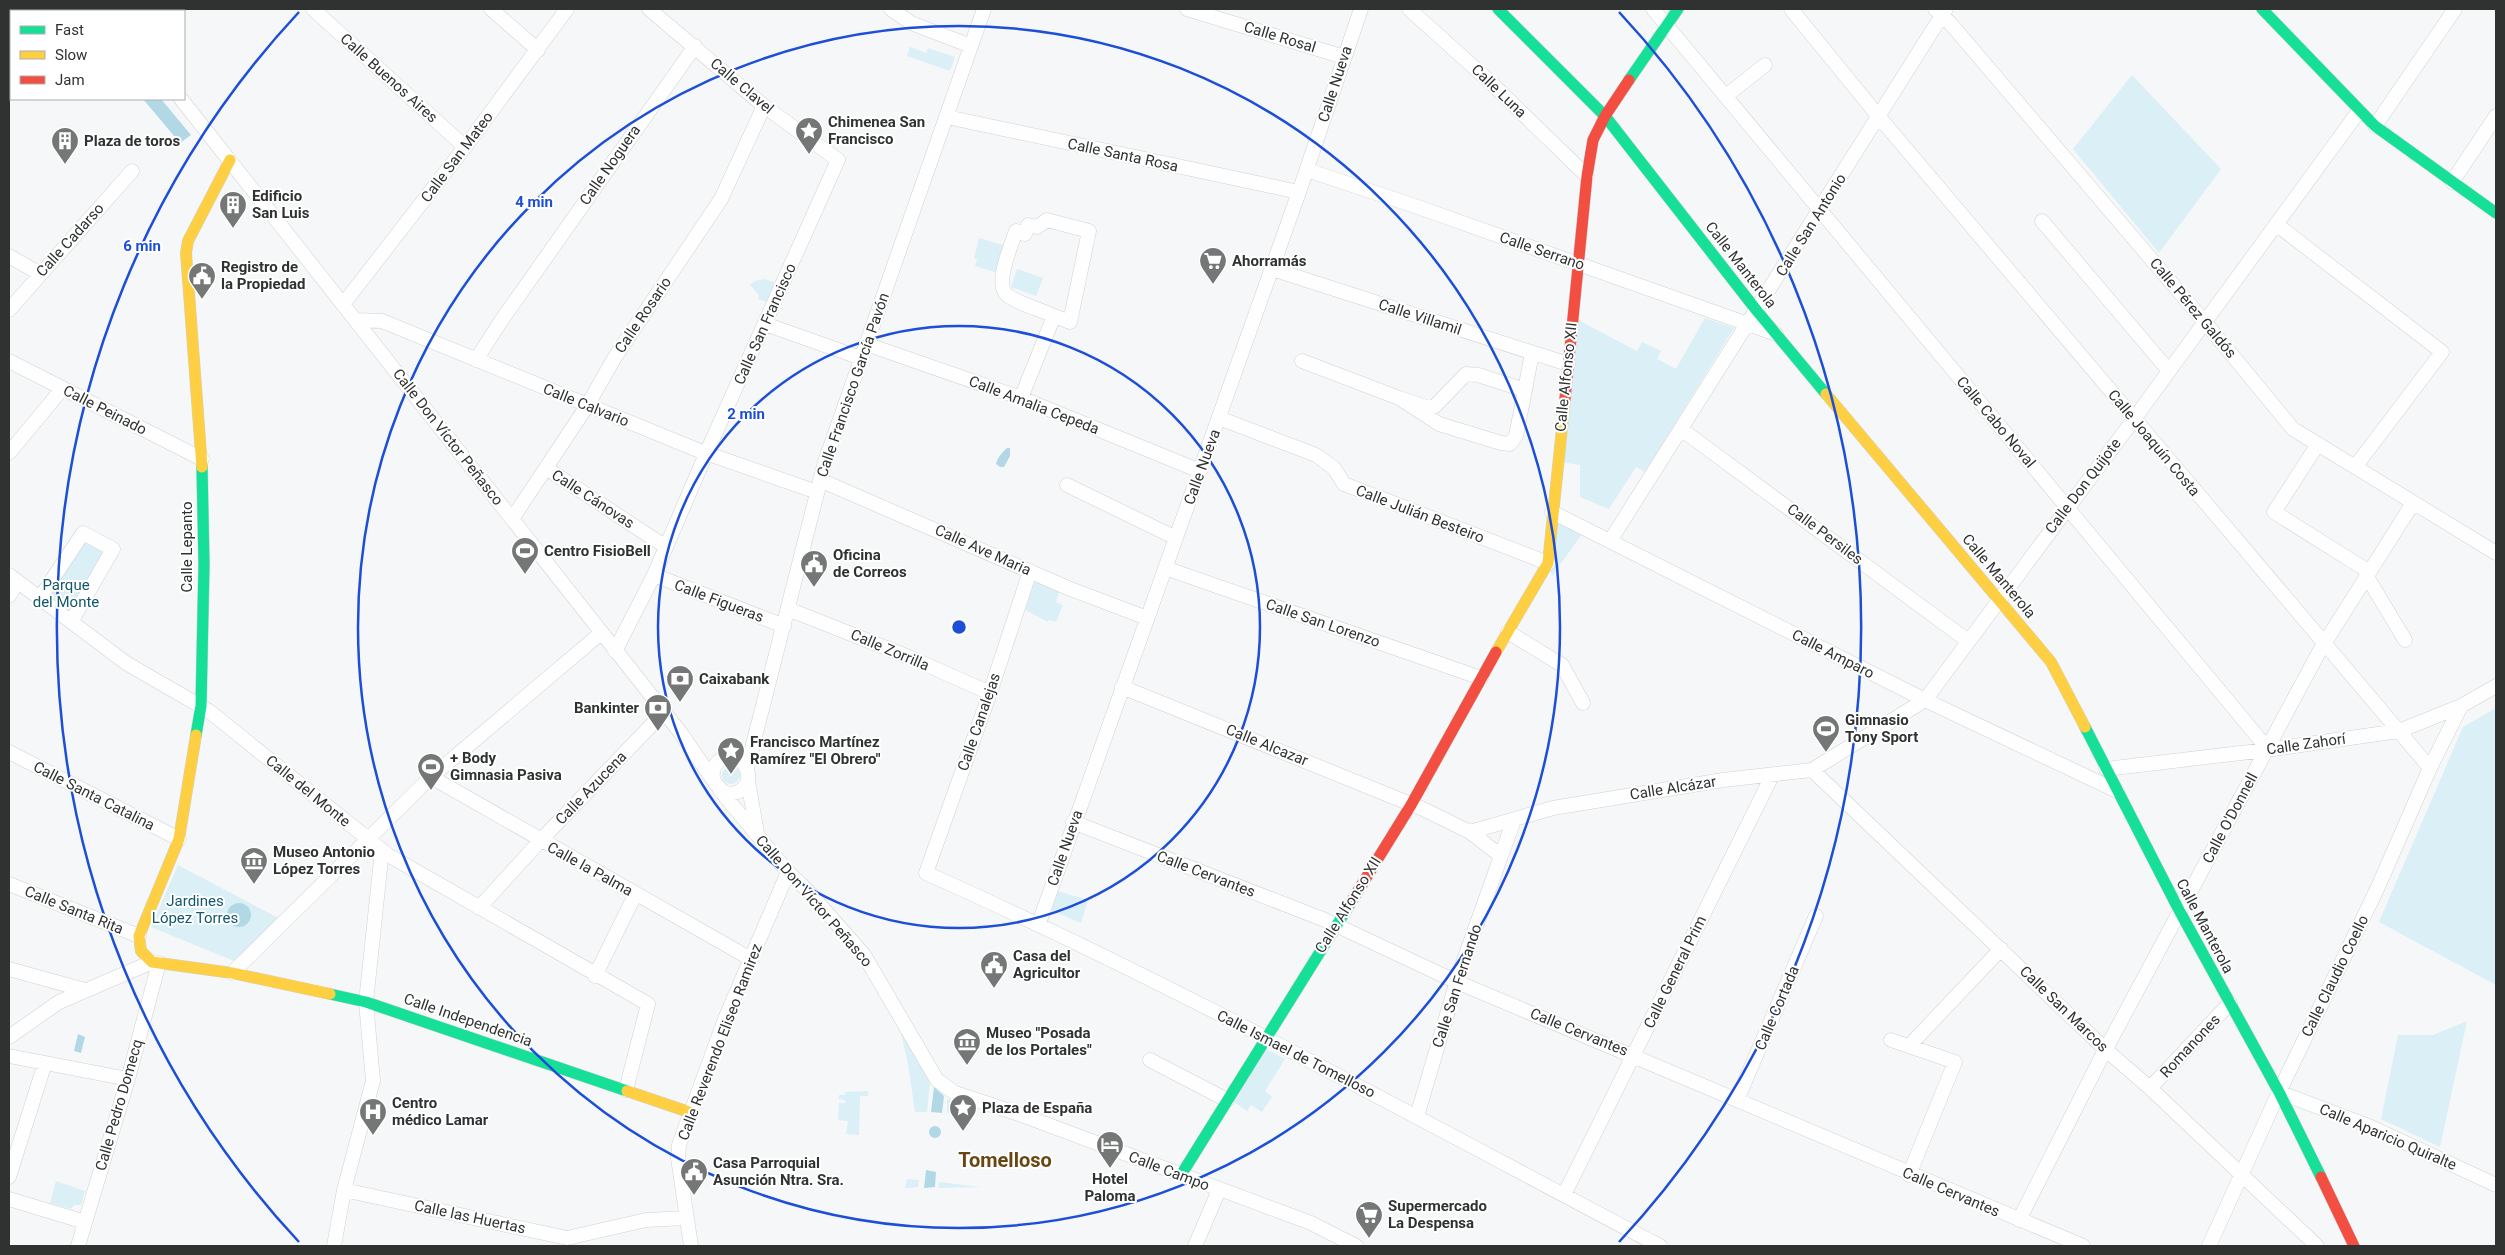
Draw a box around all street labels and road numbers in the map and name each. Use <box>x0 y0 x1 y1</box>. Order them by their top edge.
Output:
street label: Calle Rosal <box>1242 18 1318 56</box>
street label: Calle Buenos Aires <box>337 30 441 126</box>
street label: Calle Nueva <box>1314 44 1356 124</box>
street label: Calle Clavel <box>707 54 777 118</box>
street label: Calle Luna <box>1468 60 1530 122</box>
street label: Calle San Mateo <box>417 108 497 206</box>
street label: Calle Noguera <box>576 121 644 209</box>
street label: Calle Santa Rosa <box>1066 134 1180 176</box>
street label: Calle San Antonio <box>1772 170 1850 280</box>
street label: Calle Cadarso <box>32 199 108 281</box>
street label: Calle Manterola <box>1702 218 1780 312</box>
street label: Calle Serrano <box>1497 228 1587 274</box>
street label: Calle Pérez Galdós <box>2146 254 2240 362</box>
street label: Calle San Francisco <box>730 261 800 387</box>
street label: Calle Rosario <box>611 274 675 356</box>
street label: Calle Francisco García Pavón <box>813 290 893 480</box>
street label: Calle Villamil <box>1376 295 1464 339</box>
street label: Calle Alfonso XII <box>1551 321 1581 433</box>
street label: Calle Don Víctor Peñasco <box>389 365 507 509</box>
street label: Calle Amalia Cepeda <box>966 372 1102 438</box>
street label: Calle Cabo Noval <box>1953 373 2039 471</box>
street label: Calle Calvario <box>540 380 632 430</box>
street label: Calle Peinado <box>60 381 150 439</box>
street label: Calle Joaquín Costa <box>2104 386 2204 500</box>
street label: Calle Nueva <box>1180 427 1224 507</box>
street label: Calle Don Quijote <box>2041 435 2125 537</box>
street label: Calle Cánovas <box>548 466 638 532</box>
street label: Calle Julián Besteiro <box>1353 481 1487 547</box>
street label: Calle Persiles <box>1784 500 1866 568</box>
street label: Calle Lepanto <box>178 501 196 593</box>
street label: Calle Ave Maria <box>932 521 1034 579</box>
street label: Calle Manterola <box>1958 530 2040 622</box>
street label: Calle Figueras <box>672 576 766 626</box>
street label: Calle San Lorenzo <box>1264 595 1382 651</box>
street label: Calle Zorrilla <box>848 625 932 675</box>
street label: Calle Amparo <box>1789 626 1877 682</box>
street label: Calle Canalejas <box>954 671 1004 773</box>
street label: Calle Alcazar <box>1223 720 1311 770</box>
street label: Calle Zahorí <box>2265 729 2348 758</box>
street label: Calle Azucena <box>552 748 630 828</box>
street label: Calle del Monte <box>262 751 354 831</box>
street label: Calle Santa Catalina <box>30 758 158 834</box>
street label: Calle O'Donnell <box>2199 770 2261 866</box>
street label: Calle Alcázar <box>1629 772 1717 804</box>
street label: Calle Nueva <box>1044 808 1086 888</box>
street label: Calle Don Víctor Peñasco <box>752 832 876 970</box>
street label: Calle la Palma <box>544 838 636 900</box>
street label: Calle Cervantes <box>1154 847 1258 901</box>
street label: Calle Alfonso XII <box>1311 854 1385 956</box>
street label: Calle Manterola <box>2173 876 2237 976</box>
street label: Calle Santa Rita <box>22 882 126 938</box>
street label: Calle Claudio Coello <box>2298 912 2372 1040</box>
street label: Calle General Prim <box>1640 913 1710 1031</box>
street label: Calle San Fernando <box>1429 922 1485 1050</box>
street label: Calle Reverendo Eliseo Ramirez <box>674 941 766 1143</box>
street label: Calle San Marcos <box>2016 962 2112 1056</box>
street label: Calle Cortada <box>1751 963 1803 1053</box>
street label: Calle Independencia <box>401 990 535 1050</box>
street label: Calle Cervantes <box>1527 1004 1631 1060</box>
street label: Calle Ismael de Tomelloso <box>1214 1006 1378 1102</box>
street label: Romanones <box>2156 1011 2224 1081</box>
street label: Calle Pedro Domecq <box>92 1037 146 1173</box>
street label: Calle Aparicio Quiralte <box>2317 1100 2459 1174</box>
street label: Calle Campo <box>1126 1147 1212 1195</box>
street label: Calle Cervantes <box>1900 1163 2002 1221</box>
street label: Calle las Huertas <box>413 1196 527 1238</box>

